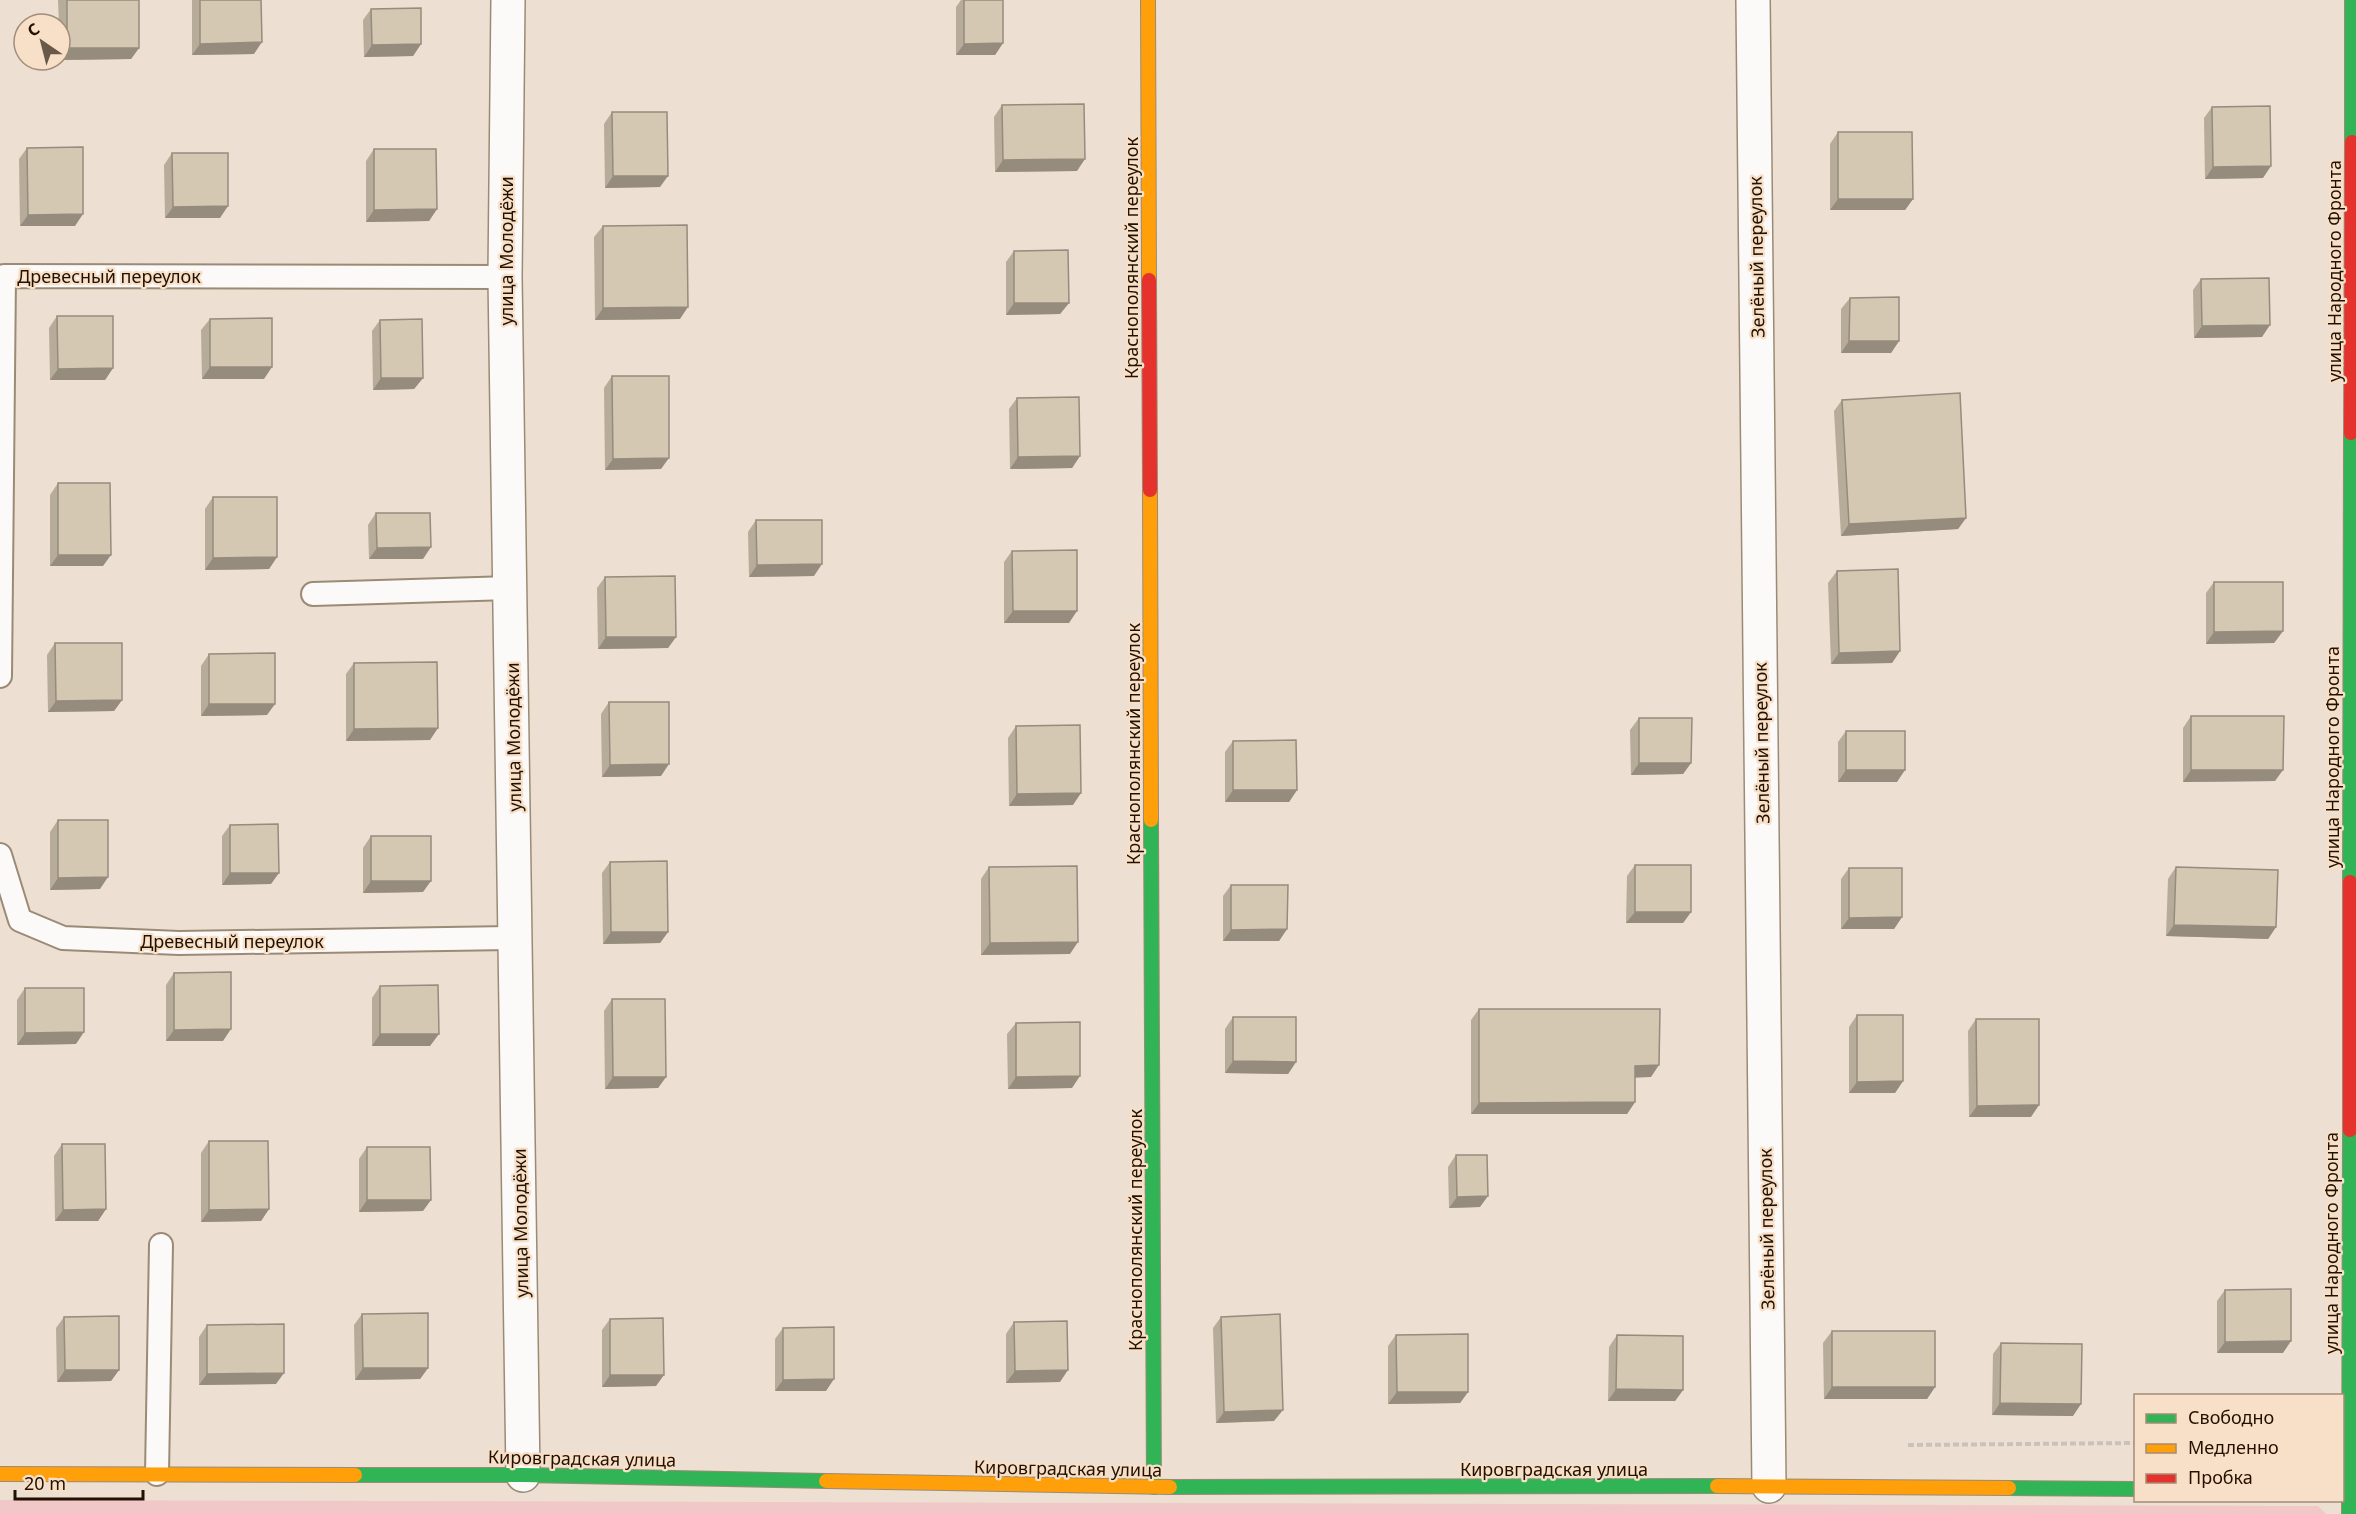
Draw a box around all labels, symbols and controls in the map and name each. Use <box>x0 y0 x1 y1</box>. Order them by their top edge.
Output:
north arrow <box>12 12 72 72</box>
text: С <box>23 18 44 42</box>
street label: Краснополянский переулок <box>1119 137 1143 379</box>
street label: улица Народного Фронта <box>2322 160 2346 382</box>
street label: улица Молодёжи <box>494 176 518 326</box>
street label: Зелёный переулок <box>1743 176 1769 338</box>
street label: Древесный переулок <box>17 264 201 288</box>
street label: Краснополянский переулок <box>1121 623 1145 865</box>
street label: улица Народного Фронта <box>2320 646 2344 868</box>
street label: улица Молодёжи <box>500 662 526 812</box>
street label: Зелёный переулок <box>1748 662 1774 824</box>
street label: Древесный переулок <box>140 929 324 953</box>
street label: Краснополянский переулок <box>1123 1109 1147 1351</box>
street label: улица Народного Фронта <box>2319 1132 2343 1354</box>
street label: улица Молодёжи <box>507 1148 533 1298</box>
street label: Зелёный переулок <box>1753 1148 1779 1310</box>
legend <box>2134 1394 2344 1502</box>
text: Свободно <box>2188 1405 2274 1429</box>
text: Медленно <box>2188 1435 2279 1459</box>
street label: Кировградская улица <box>488 1444 676 1472</box>
street label: Кировградская улица <box>974 1454 1162 1482</box>
street label: Кировградская улица <box>1460 1457 1648 1481</box>
scale bar <box>15 1463 142 1501</box>
text: Пробка <box>2188 1465 2253 1489</box>
text: 20 m <box>24 1471 66 1495</box>

